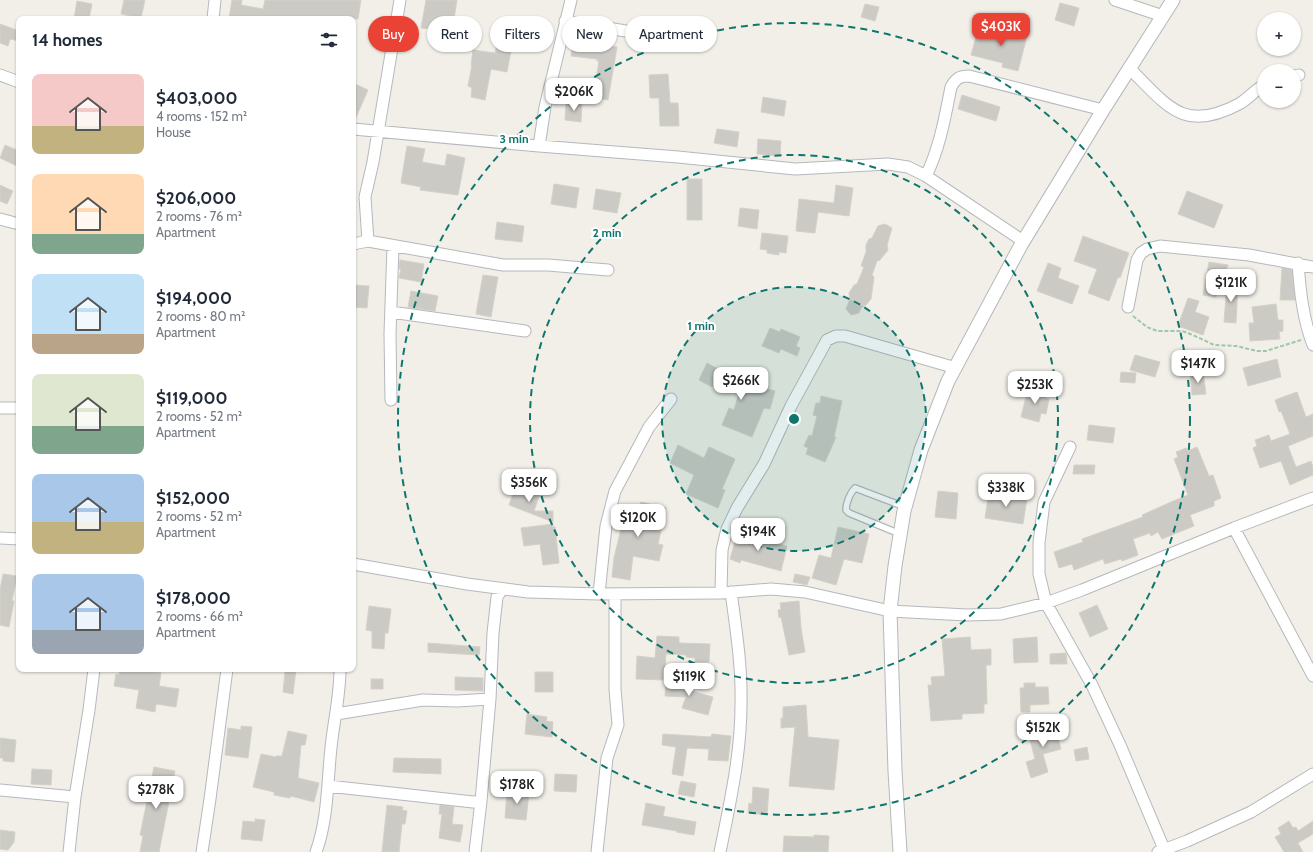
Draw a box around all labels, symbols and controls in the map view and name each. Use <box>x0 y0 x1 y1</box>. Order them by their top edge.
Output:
map controls <box>1257 12 1301 108</box>
button: + <box>1257 12 1301 56</box>
pin: $403K <box>973 13 1029 47</box>
chip: Buy <box>368 16 419 52</box>
chip: Rent <box>427 16 482 52</box>
chip: Filters <box>490 16 554 52</box>
chip: New <box>562 16 617 52</box>
chip: Apartment <box>625 16 717 52</box>
text: $403K <box>981 18 1021 34</box>
icon: filters <box>318 29 340 51</box>
text: 14 homes <box>32 30 102 50</box>
button: − <box>1257 64 1301 108</box>
pin: $206K <box>546 78 602 112</box>
text: $206K <box>554 83 594 99</box>
text: $403,000 <box>156 88 237 108</box>
icon: home <box>64 90 112 138</box>
text: 4 rooms · 152 m² <box>156 108 247 124</box>
text: House <box>156 124 191 140</box>
text: 3 min <box>499 131 529 146</box>
text: $206,000 <box>156 188 236 208</box>
icon: home <box>64 190 112 238</box>
text: 2 rooms · 76 m² <box>156 208 242 224</box>
text: Apartment <box>156 224 216 240</box>
text: 2 min <box>593 225 621 240</box>
pin: $121K <box>1203 269 1259 303</box>
text: $121K <box>1215 274 1247 290</box>
text: $194,000 <box>156 288 232 308</box>
icon: home <box>64 290 112 338</box>
text: 2 rooms · 80 m² <box>156 308 245 324</box>
text: 1 min <box>687 318 715 333</box>
text: Apartment <box>156 324 216 340</box>
pin: $147K <box>1170 350 1226 384</box>
text: $147K <box>1180 355 1216 371</box>
pin: $266K <box>713 367 769 401</box>
pin: $253K <box>1007 371 1063 405</box>
text: $266K <box>722 372 760 388</box>
text: $253K <box>1017 376 1053 392</box>
text: $119,000 <box>156 388 227 408</box>
icon: home <box>64 390 112 438</box>
text: 2 rooms · 52 m² <box>156 408 242 424</box>
centre of rings <box>787 412 801 426</box>
text: Apartment <box>156 424 216 440</box>
pin: $356K <box>501 469 557 503</box>
text: $356K <box>511 474 548 490</box>
pin: $338K <box>978 474 1034 508</box>
text: $338K <box>987 479 1025 495</box>
text: $152,000 <box>156 488 230 508</box>
icon: home <box>64 490 112 538</box>
pin: $120K <box>610 504 666 538</box>
text: 2 rooms · 52 m² <box>156 508 242 524</box>
text: $120K <box>620 509 656 525</box>
pin: $194K <box>730 518 786 552</box>
text: $194K <box>740 523 776 539</box>
text: Apartment <box>156 524 216 540</box>
text: $178,000 <box>156 588 231 608</box>
icon: home <box>64 590 112 638</box>
text: 2 rooms · 66 m² <box>156 608 243 624</box>
text: Apartment <box>156 624 216 640</box>
pin: $119K <box>661 663 717 697</box>
text: $119K <box>673 668 705 684</box>
pin: $152K <box>1015 714 1071 748</box>
text: $152K <box>1026 719 1060 735</box>
pin: $178K <box>489 771 545 805</box>
pin: $278K <box>128 776 184 810</box>
text: $178K <box>500 776 534 792</box>
text: $278K <box>137 781 175 797</box>

